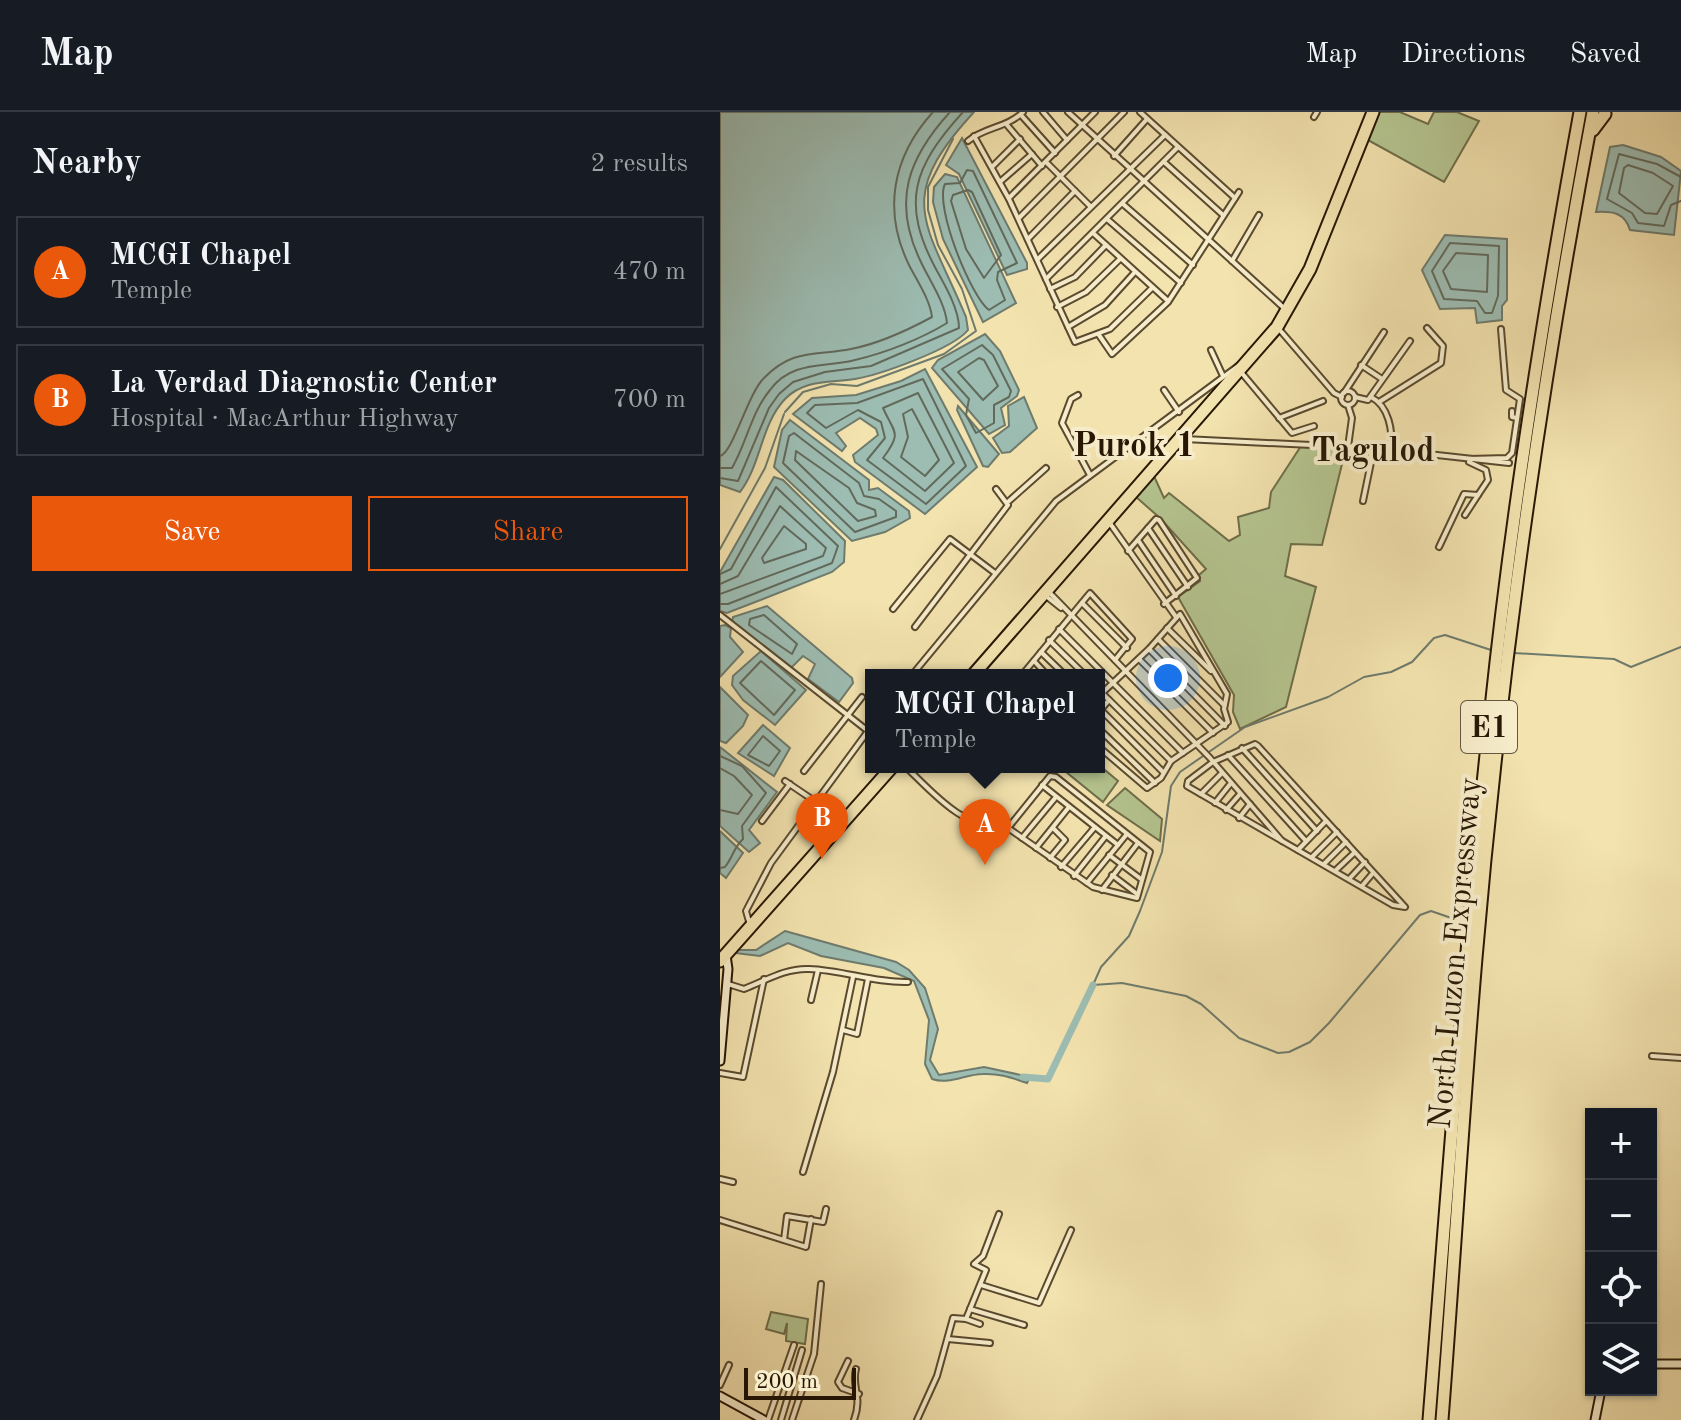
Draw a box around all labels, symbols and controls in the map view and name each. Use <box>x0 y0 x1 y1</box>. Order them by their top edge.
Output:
text: Map <box>40 36 114 74</box>
text: Map <box>1305 41 1357 69</box>
text: Directions <box>1401 41 1526 69</box>
text: Saved <box>1570 41 1641 69</box>
text: Nearby <box>32 147 142 181</box>
text: 2 results <box>590 151 688 177</box>
text: MCGI Chapel <box>110 241 291 271</box>
text: A <box>50 259 70 285</box>
text: 470 m <box>613 259 686 285</box>
text: Temple <box>110 278 192 304</box>
text: La Verdad Diagnostic Center <box>110 369 497 399</box>
text: B <box>51 387 69 413</box>
text: 700 m <box>613 387 686 413</box>
text: Hospital · MacArthur Highway <box>110 406 459 432</box>
district label: Purok 1 <box>1073 430 1195 464</box>
district label: Tagulod <box>1311 435 1435 469</box>
button: Save <box>32 496 352 571</box>
button: Share <box>368 496 688 571</box>
your location <box>1148 658 1188 698</box>
popup <box>865 669 1105 773</box>
text: MCGI Chapel <box>894 690 1076 720</box>
road number: E1 <box>1461 701 1517 753</box>
text: Temple <box>894 727 976 753</box>
street label: North Luzon Expressway <box>1426 776 1488 1130</box>
pin: B <box>796 793 848 859</box>
pin: A <box>959 799 1011 865</box>
map controls <box>1585 1108 1657 1396</box>
button: + <box>1585 1108 1657 1180</box>
button: − <box>1585 1180 1657 1252</box>
button: locate <box>1585 1252 1657 1324</box>
button: layers <box>1585 1324 1657 1396</box>
scale bar <box>744 1364 856 1400</box>
text: 200 m <box>756 1371 818 1393</box>

